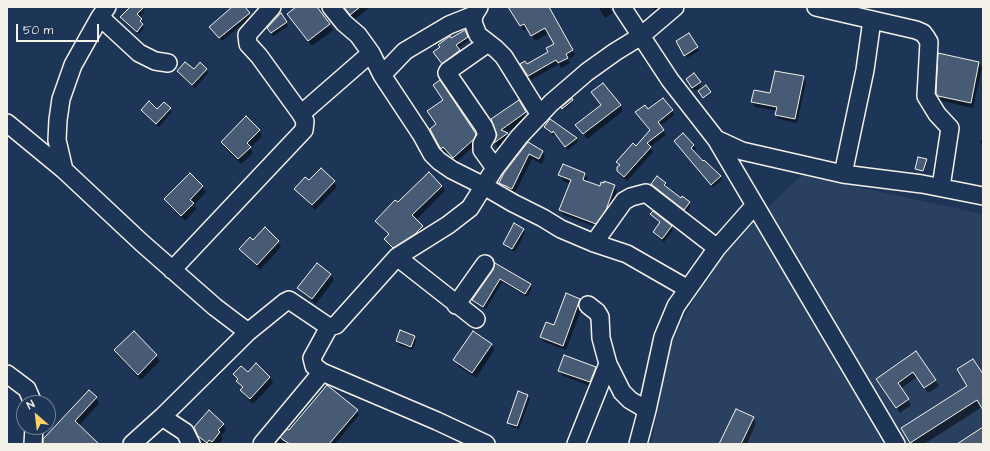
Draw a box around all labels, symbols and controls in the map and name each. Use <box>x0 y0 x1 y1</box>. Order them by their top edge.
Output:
scale bar <box>18 16 101 42</box>
text: 50 m <box>23 22 53 39</box>
north arrow <box>16 395 56 435</box>
text: N <box>24 397 37 413</box>

